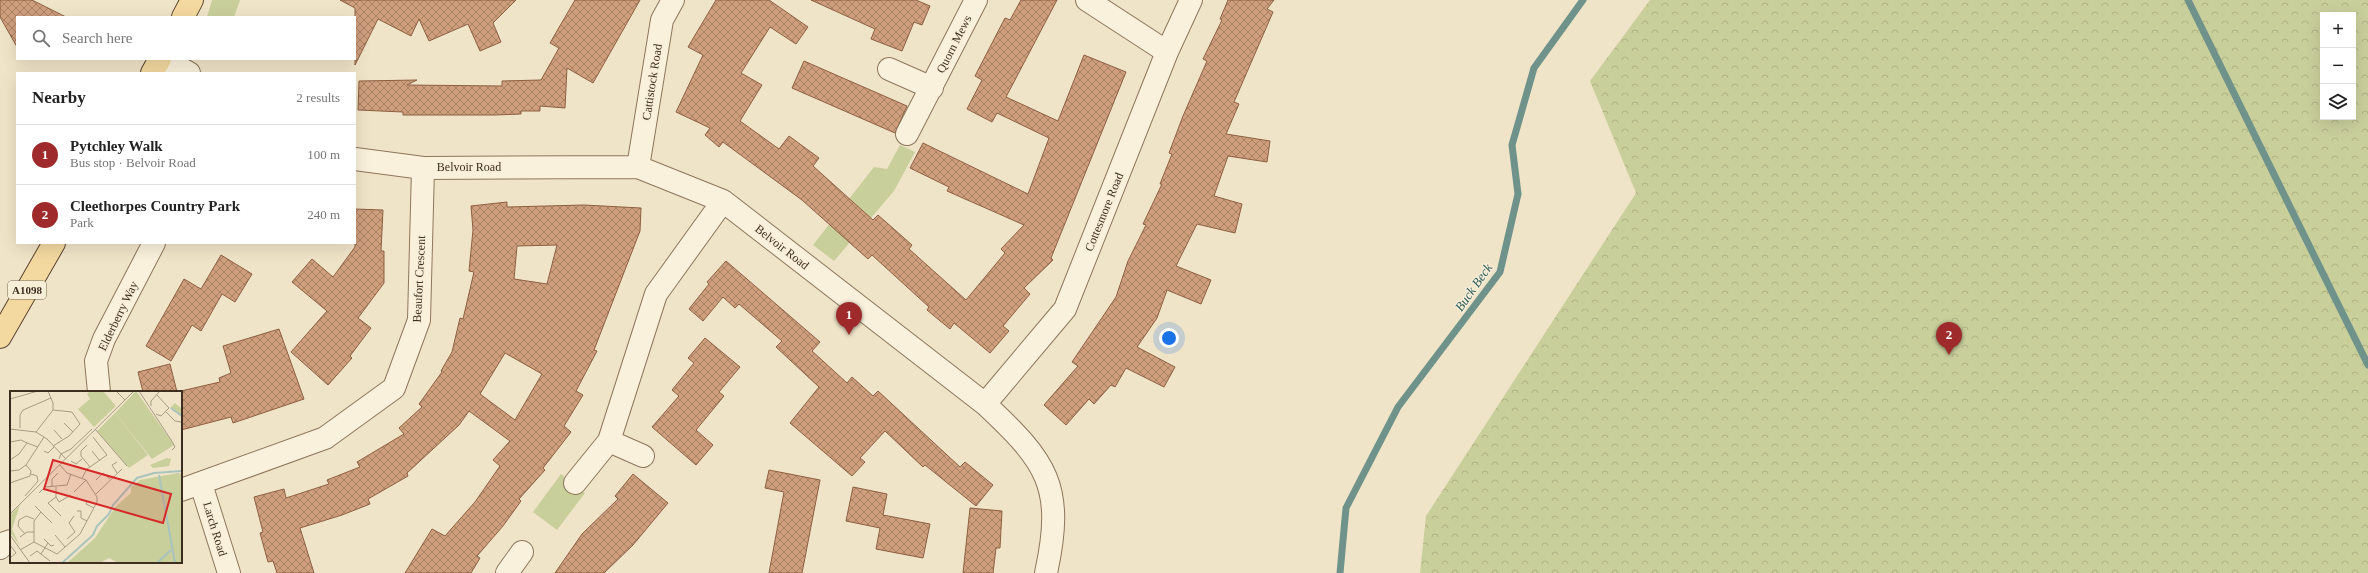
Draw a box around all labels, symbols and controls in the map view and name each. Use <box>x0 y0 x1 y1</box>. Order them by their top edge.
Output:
street label: Quorn Mews <box>933 12 975 75</box>
map controls <box>2320 12 2356 120</box>
button: + <box>2320 12 2356 48</box>
search box <box>16 16 356 60</box>
icon: search <box>30 27 52 49</box>
text: Search here <box>62 30 132 46</box>
street label: Cattistock Road <box>639 43 665 121</box>
button: − <box>2320 48 2356 84</box>
button: layers <box>2320 84 2356 120</box>
text: Nearby <box>32 88 86 107</box>
text: 2 results <box>296 90 340 105</box>
text: Pytchley Walk <box>70 138 163 154</box>
text: 1 <box>42 147 48 162</box>
text: 100 m <box>307 147 340 162</box>
text: Bus stop · Belvoir Road <box>70 155 196 170</box>
street label: Belvoir Road <box>437 160 501 174</box>
street label: Cottesmore Road <box>1082 171 1126 253</box>
text: Cleethorpes Country Park <box>70 198 240 214</box>
text: 2 <box>42 207 48 222</box>
text: 240 m <box>307 207 340 222</box>
text: Park <box>70 215 94 230</box>
street label: Belvoir Road <box>752 222 812 272</box>
street label: Beaufort Crescent <box>410 235 428 323</box>
water label: Buck Beck <box>1452 260 1495 314</box>
street label: Elderberry Way <box>95 279 141 353</box>
road number: A1098 <box>8 281 46 299</box>
pin: 1 <box>836 302 862 335</box>
pin: 2 <box>1936 322 1962 355</box>
your location <box>1159 328 1179 348</box>
inset map <box>10 391 182 563</box>
street label: Larch Road <box>200 500 230 558</box>

